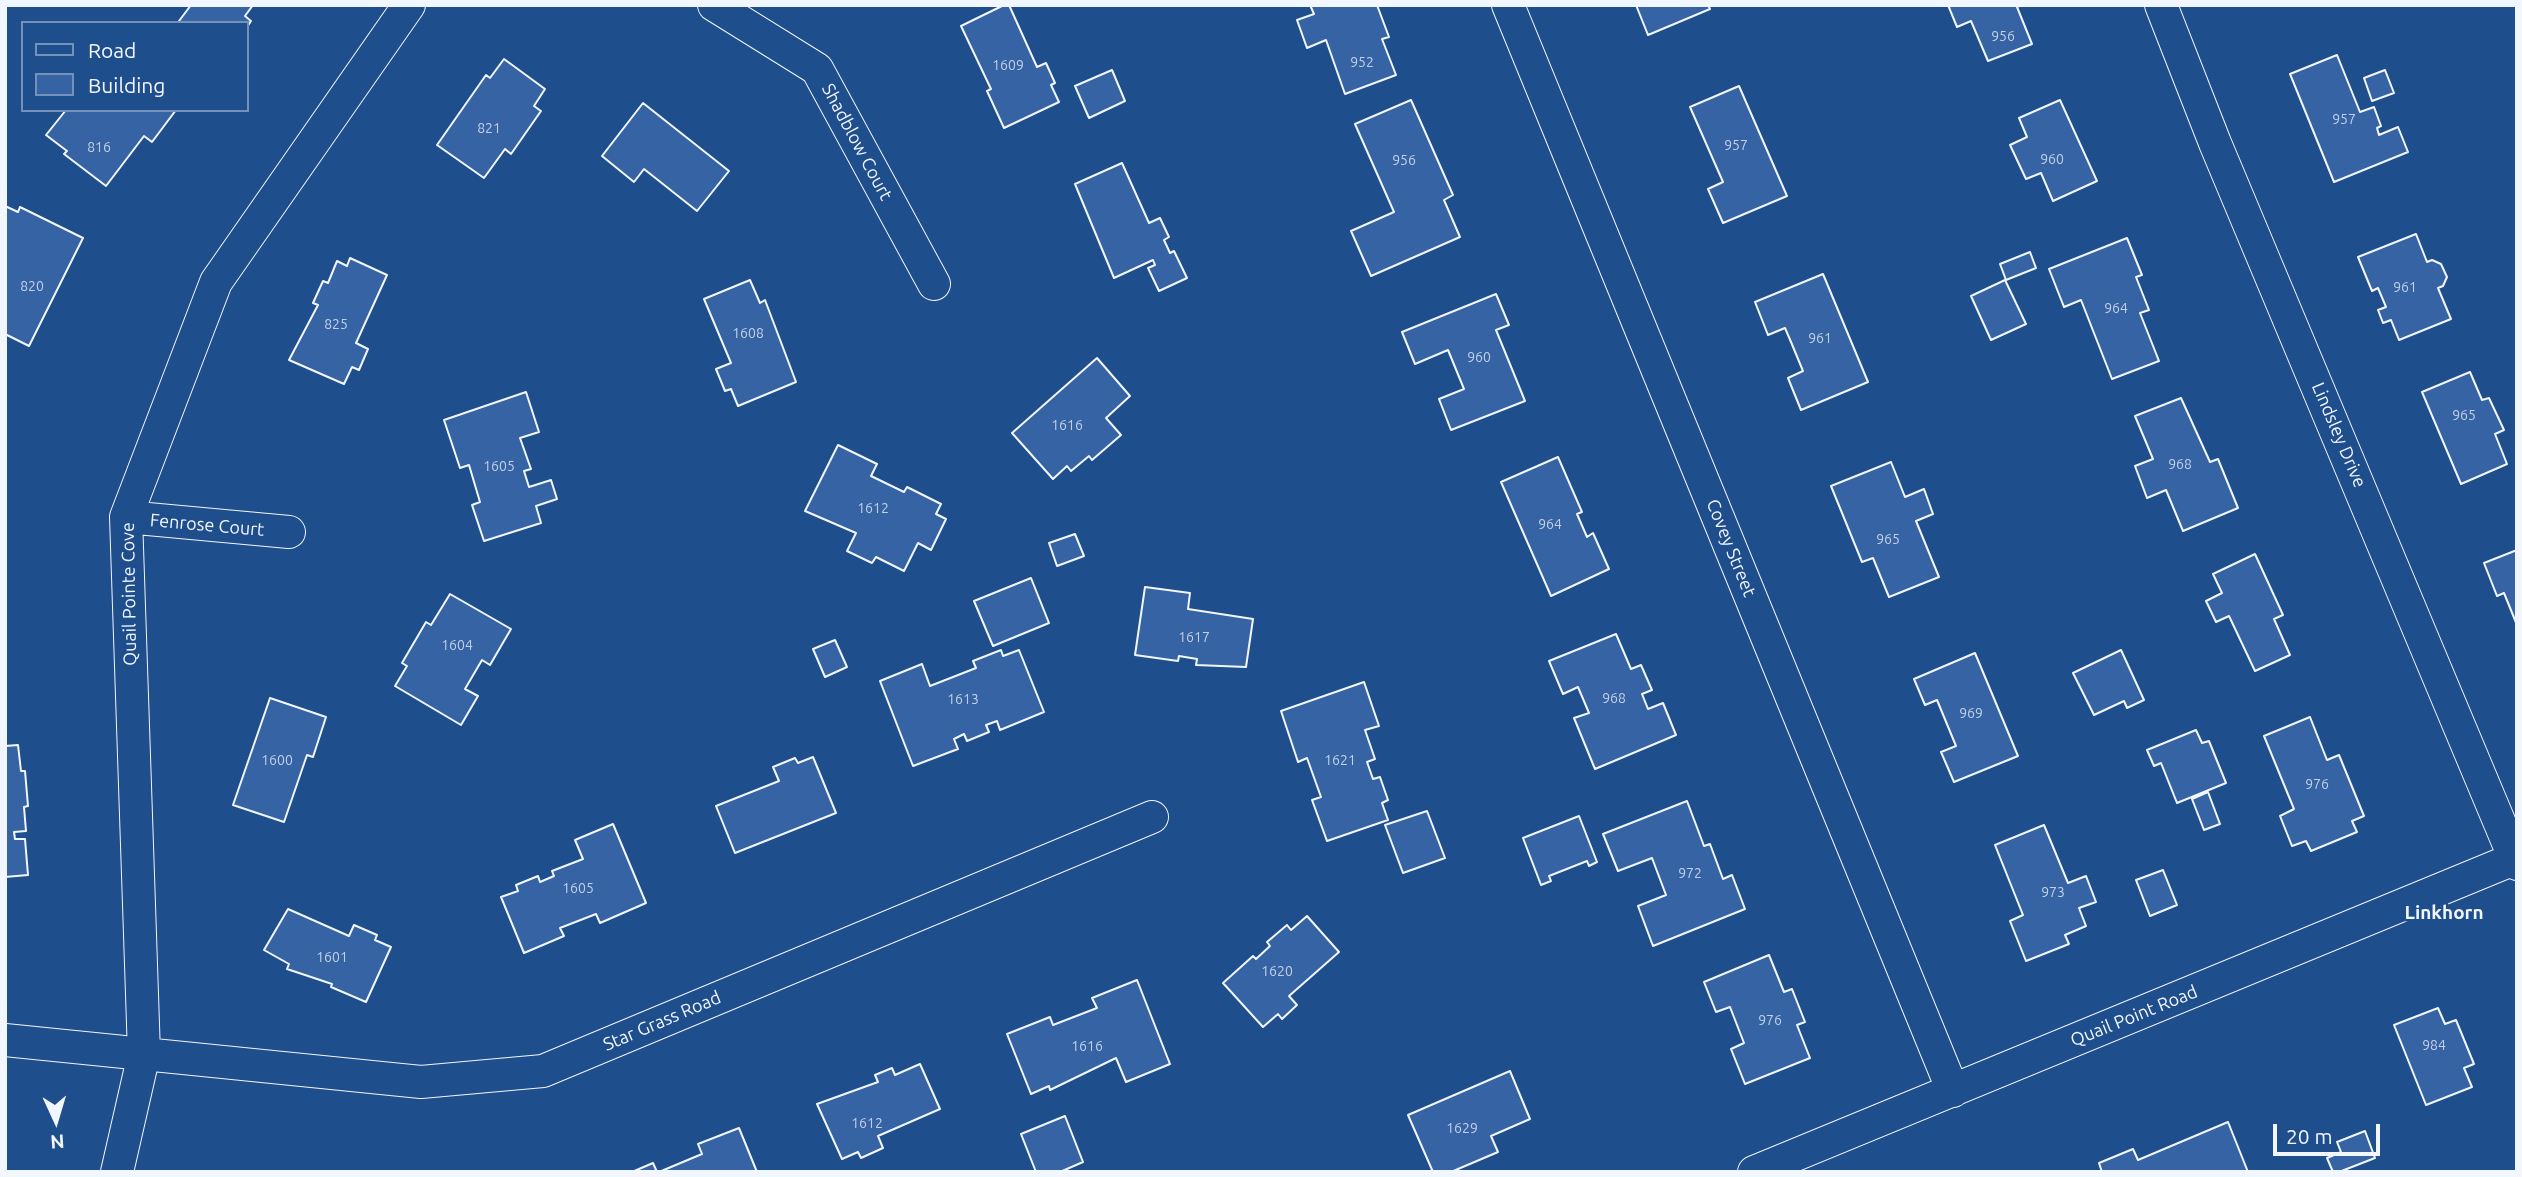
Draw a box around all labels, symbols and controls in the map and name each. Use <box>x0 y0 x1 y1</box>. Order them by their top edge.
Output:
legend <box>21 21 248 112</box>
house number: 956 <box>1991 28 2015 44</box>
text: Road <box>88 38 136 62</box>
house number: 952 <box>1350 54 1374 70</box>
house number: 1609 <box>992 57 1024 73</box>
text: Building <box>88 73 165 97</box>
street label: Shadblow Court <box>817 80 897 204</box>
house number: 957 <box>2332 111 2356 127</box>
house number: 821 <box>477 120 501 136</box>
house number: 957 <box>1724 137 1748 153</box>
house number: 816 <box>87 139 111 155</box>
house number: 960 <box>2040 151 2064 167</box>
house number: 956 <box>1392 152 1416 168</box>
house number: 820 <box>20 278 44 294</box>
house number: 961 <box>2393 279 2417 295</box>
house number: 964 <box>2104 300 2128 316</box>
house number: 825 <box>324 316 348 332</box>
house number: 1608 <box>732 325 764 341</box>
house number: 961 <box>1808 330 1832 346</box>
house number: 960 <box>1467 349 1491 365</box>
street label: Lindsley Drive <box>2307 379 2371 491</box>
house number: 965 <box>2452 407 2476 423</box>
house number: 1616 <box>1051 417 1083 433</box>
house number: 968 <box>2168 456 2192 472</box>
house number: 1605 <box>483 458 515 474</box>
street label: Covey Street <box>1702 496 1760 600</box>
house number: 1612 <box>857 500 889 516</box>
street label: Fenrose Court <box>149 509 265 541</box>
house number: 964 <box>1538 516 1562 532</box>
street label: Quail Pointe Cove <box>117 522 141 666</box>
house number: 965 <box>1876 531 1900 547</box>
house number: 1617 <box>1178 629 1210 645</box>
house number: 1604 <box>441 637 473 653</box>
house number: 968 <box>1602 690 1626 706</box>
house number: 1613 <box>947 691 979 707</box>
house number: 969 <box>1959 705 1983 721</box>
house number: 1600 <box>261 752 293 768</box>
house number: 1621 <box>1324 752 1356 768</box>
house number: 976 <box>2305 776 2329 792</box>
house number: 972 <box>1678 865 1702 881</box>
house number: 1605 <box>562 880 594 896</box>
house number: 973 <box>2041 884 2065 900</box>
district label: Linkhorn <box>2405 902 2483 924</box>
house number: 1601 <box>316 949 348 965</box>
house number: 1620 <box>1261 963 1293 979</box>
street label: Quail Point Road <box>2067 981 2201 1051</box>
street label: Star Grass Road <box>600 986 724 1056</box>
house number: 976 <box>1758 1012 1782 1028</box>
house number: 984 <box>2422 1037 2446 1053</box>
house number: 1616 <box>1071 1038 1103 1054</box>
north arrow <box>21 1086 91 1156</box>
scale bar <box>2277 1110 2384 1154</box>
house number: 1612 <box>851 1115 883 1131</box>
house number: 1629 <box>1446 1120 1478 1136</box>
text: 20 m <box>2286 1124 2333 1148</box>
text: N <box>50 1130 65 1153</box>

